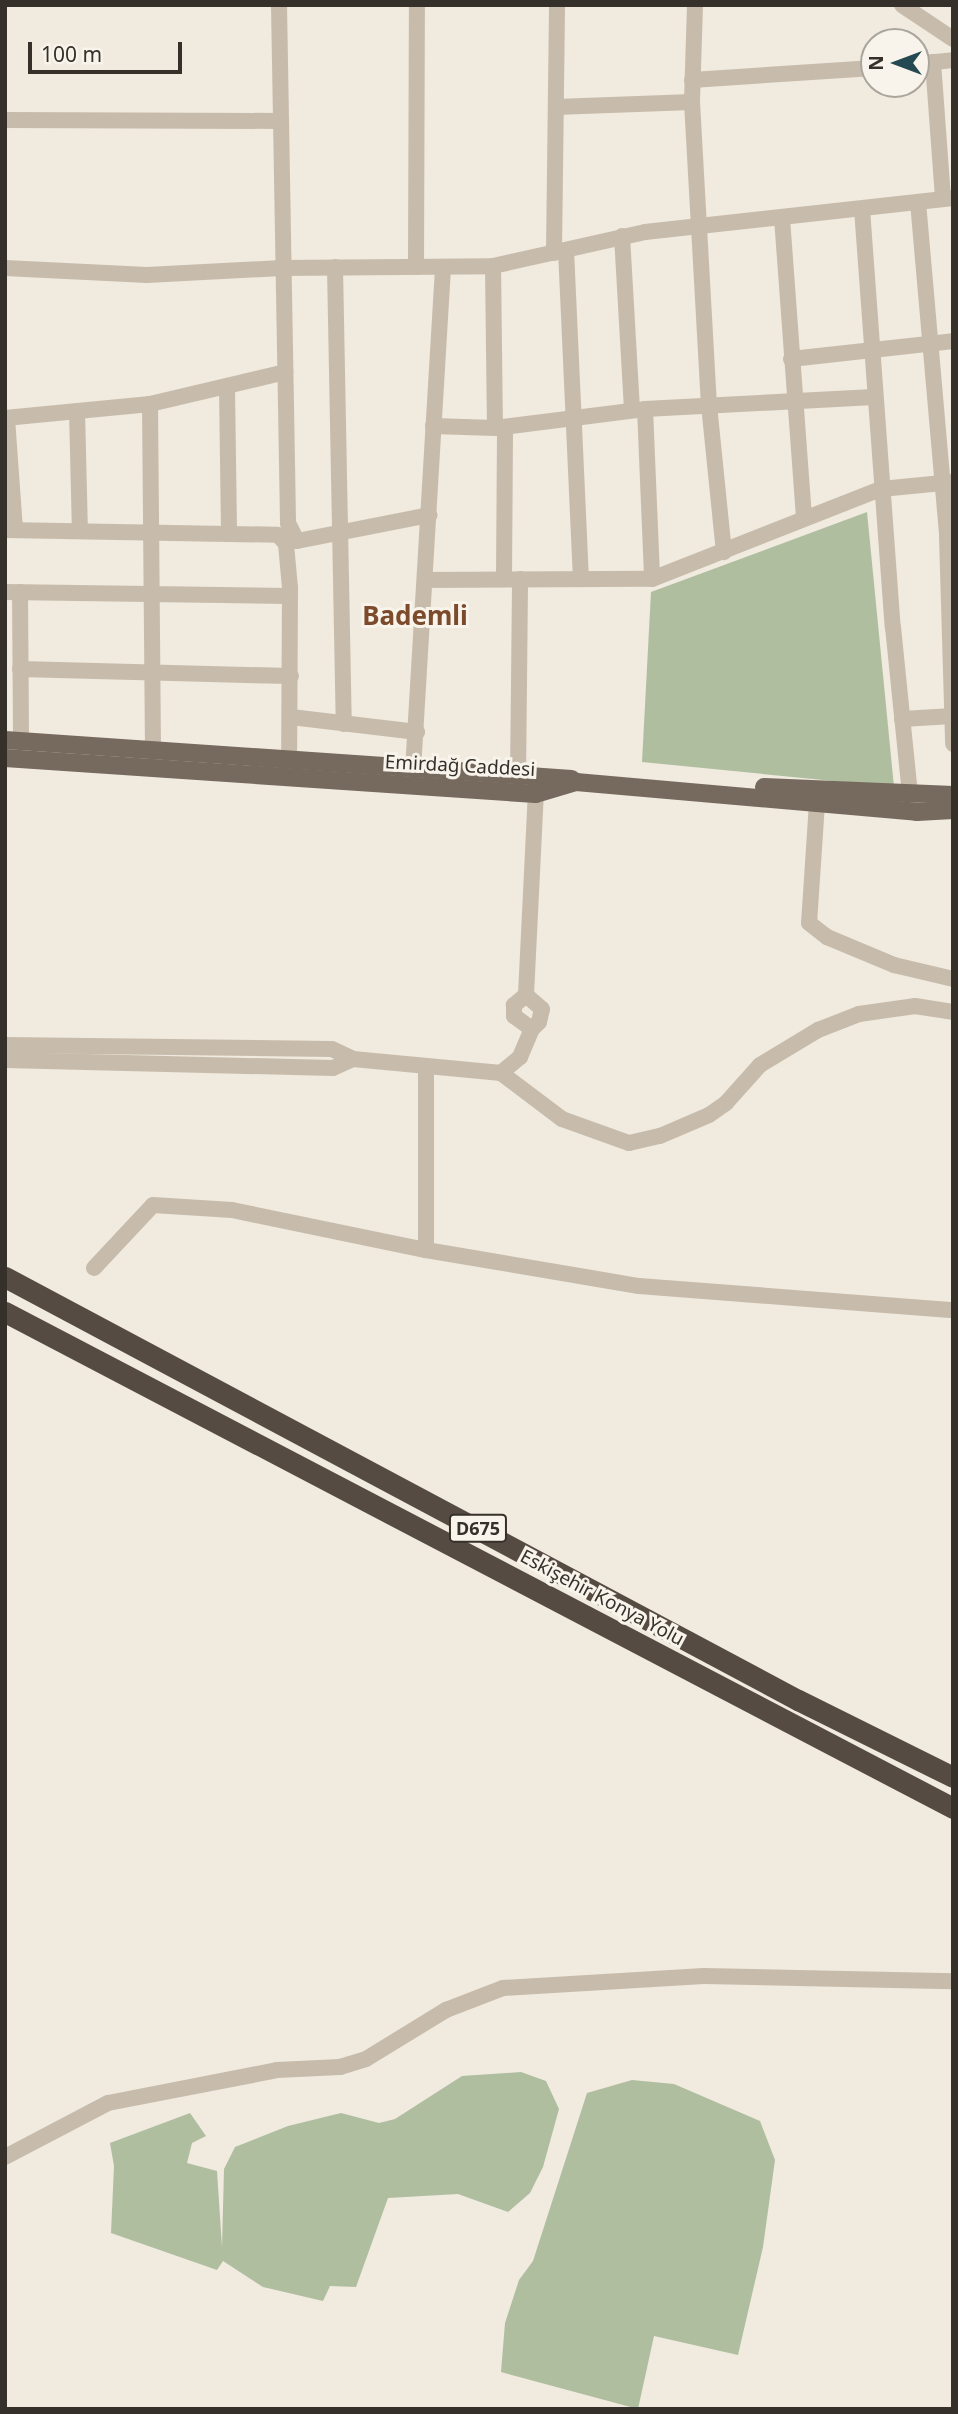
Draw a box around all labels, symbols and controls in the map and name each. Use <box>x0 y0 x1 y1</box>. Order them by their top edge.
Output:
scale bar <box>32 28 186 72</box>
north arrow <box>860 28 930 98</box>
text: 100 m <box>41 40 102 68</box>
text: N <box>863 55 889 71</box>
district label: Bademli <box>362 600 468 632</box>
street label: Emirdağ Caddesi <box>384 751 536 781</box>
road number: D675 <box>448 1513 508 1542</box>
street label: Eskişehir Konya Yolu <box>516 1545 688 1651</box>

